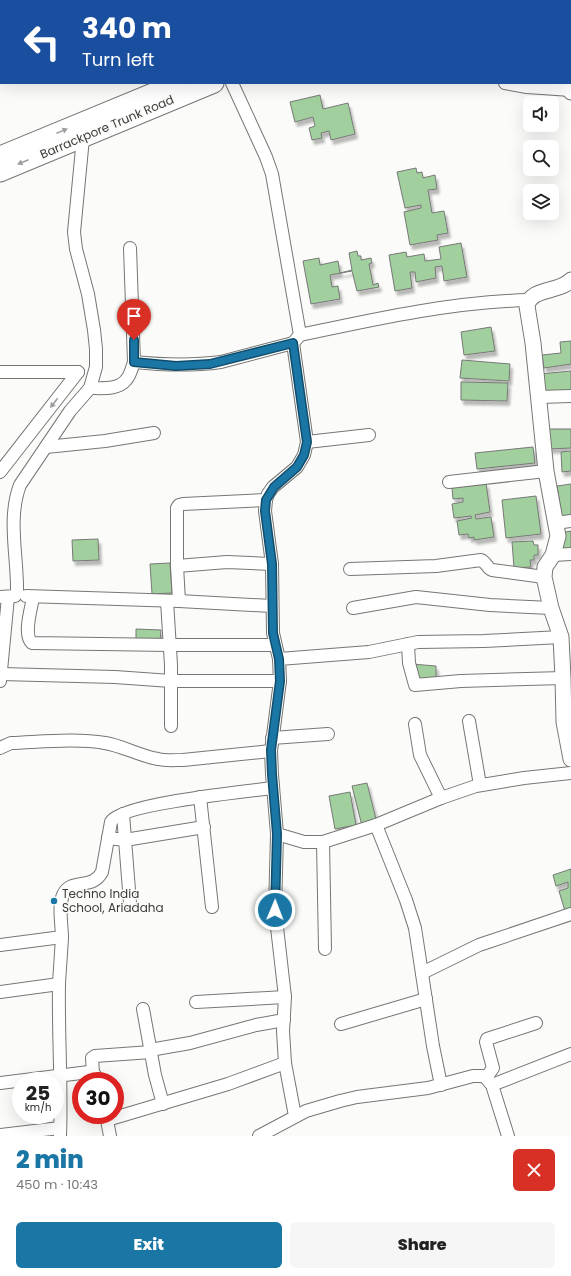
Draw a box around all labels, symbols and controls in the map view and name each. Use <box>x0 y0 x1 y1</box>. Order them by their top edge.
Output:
text: 340 m <box>82 9 172 48</box>
icon: left <box>16 16 68 68</box>
text: Turn left <box>82 47 154 72</box>
street label: Barrackpore Trunk Road <box>37 91 176 162</box>
map controls <box>523 96 559 220</box>
button: sound <box>523 96 559 132</box>
one-way arrow <box>57 127 69 133</box>
button: search <box>523 140 559 176</box>
one-way arrow <box>17 160 29 166</box>
button: layers <box>523 184 559 220</box>
pin <box>117 299 151 340</box>
icon: arrive <box>123 305 145 327</box>
one-way arrow <box>49 398 58 409</box>
place label: Techno India School, Ariadaha <box>62 885 164 916</box>
position arrow <box>254 889 296 931</box>
marker: Techno India School, Ariadaha <box>49 896 59 906</box>
speed limit sign: 30 <box>72 1072 124 1124</box>
text: 25 <box>26 1079 50 1107</box>
text: km/h <box>25 1100 51 1115</box>
text: 2 min <box>16 1143 84 1176</box>
button: close <box>513 1149 555 1191</box>
text: 450 m · 10:43 <box>16 1175 98 1194</box>
button: Exit <box>16 1222 282 1268</box>
button: Share <box>290 1222 555 1268</box>

